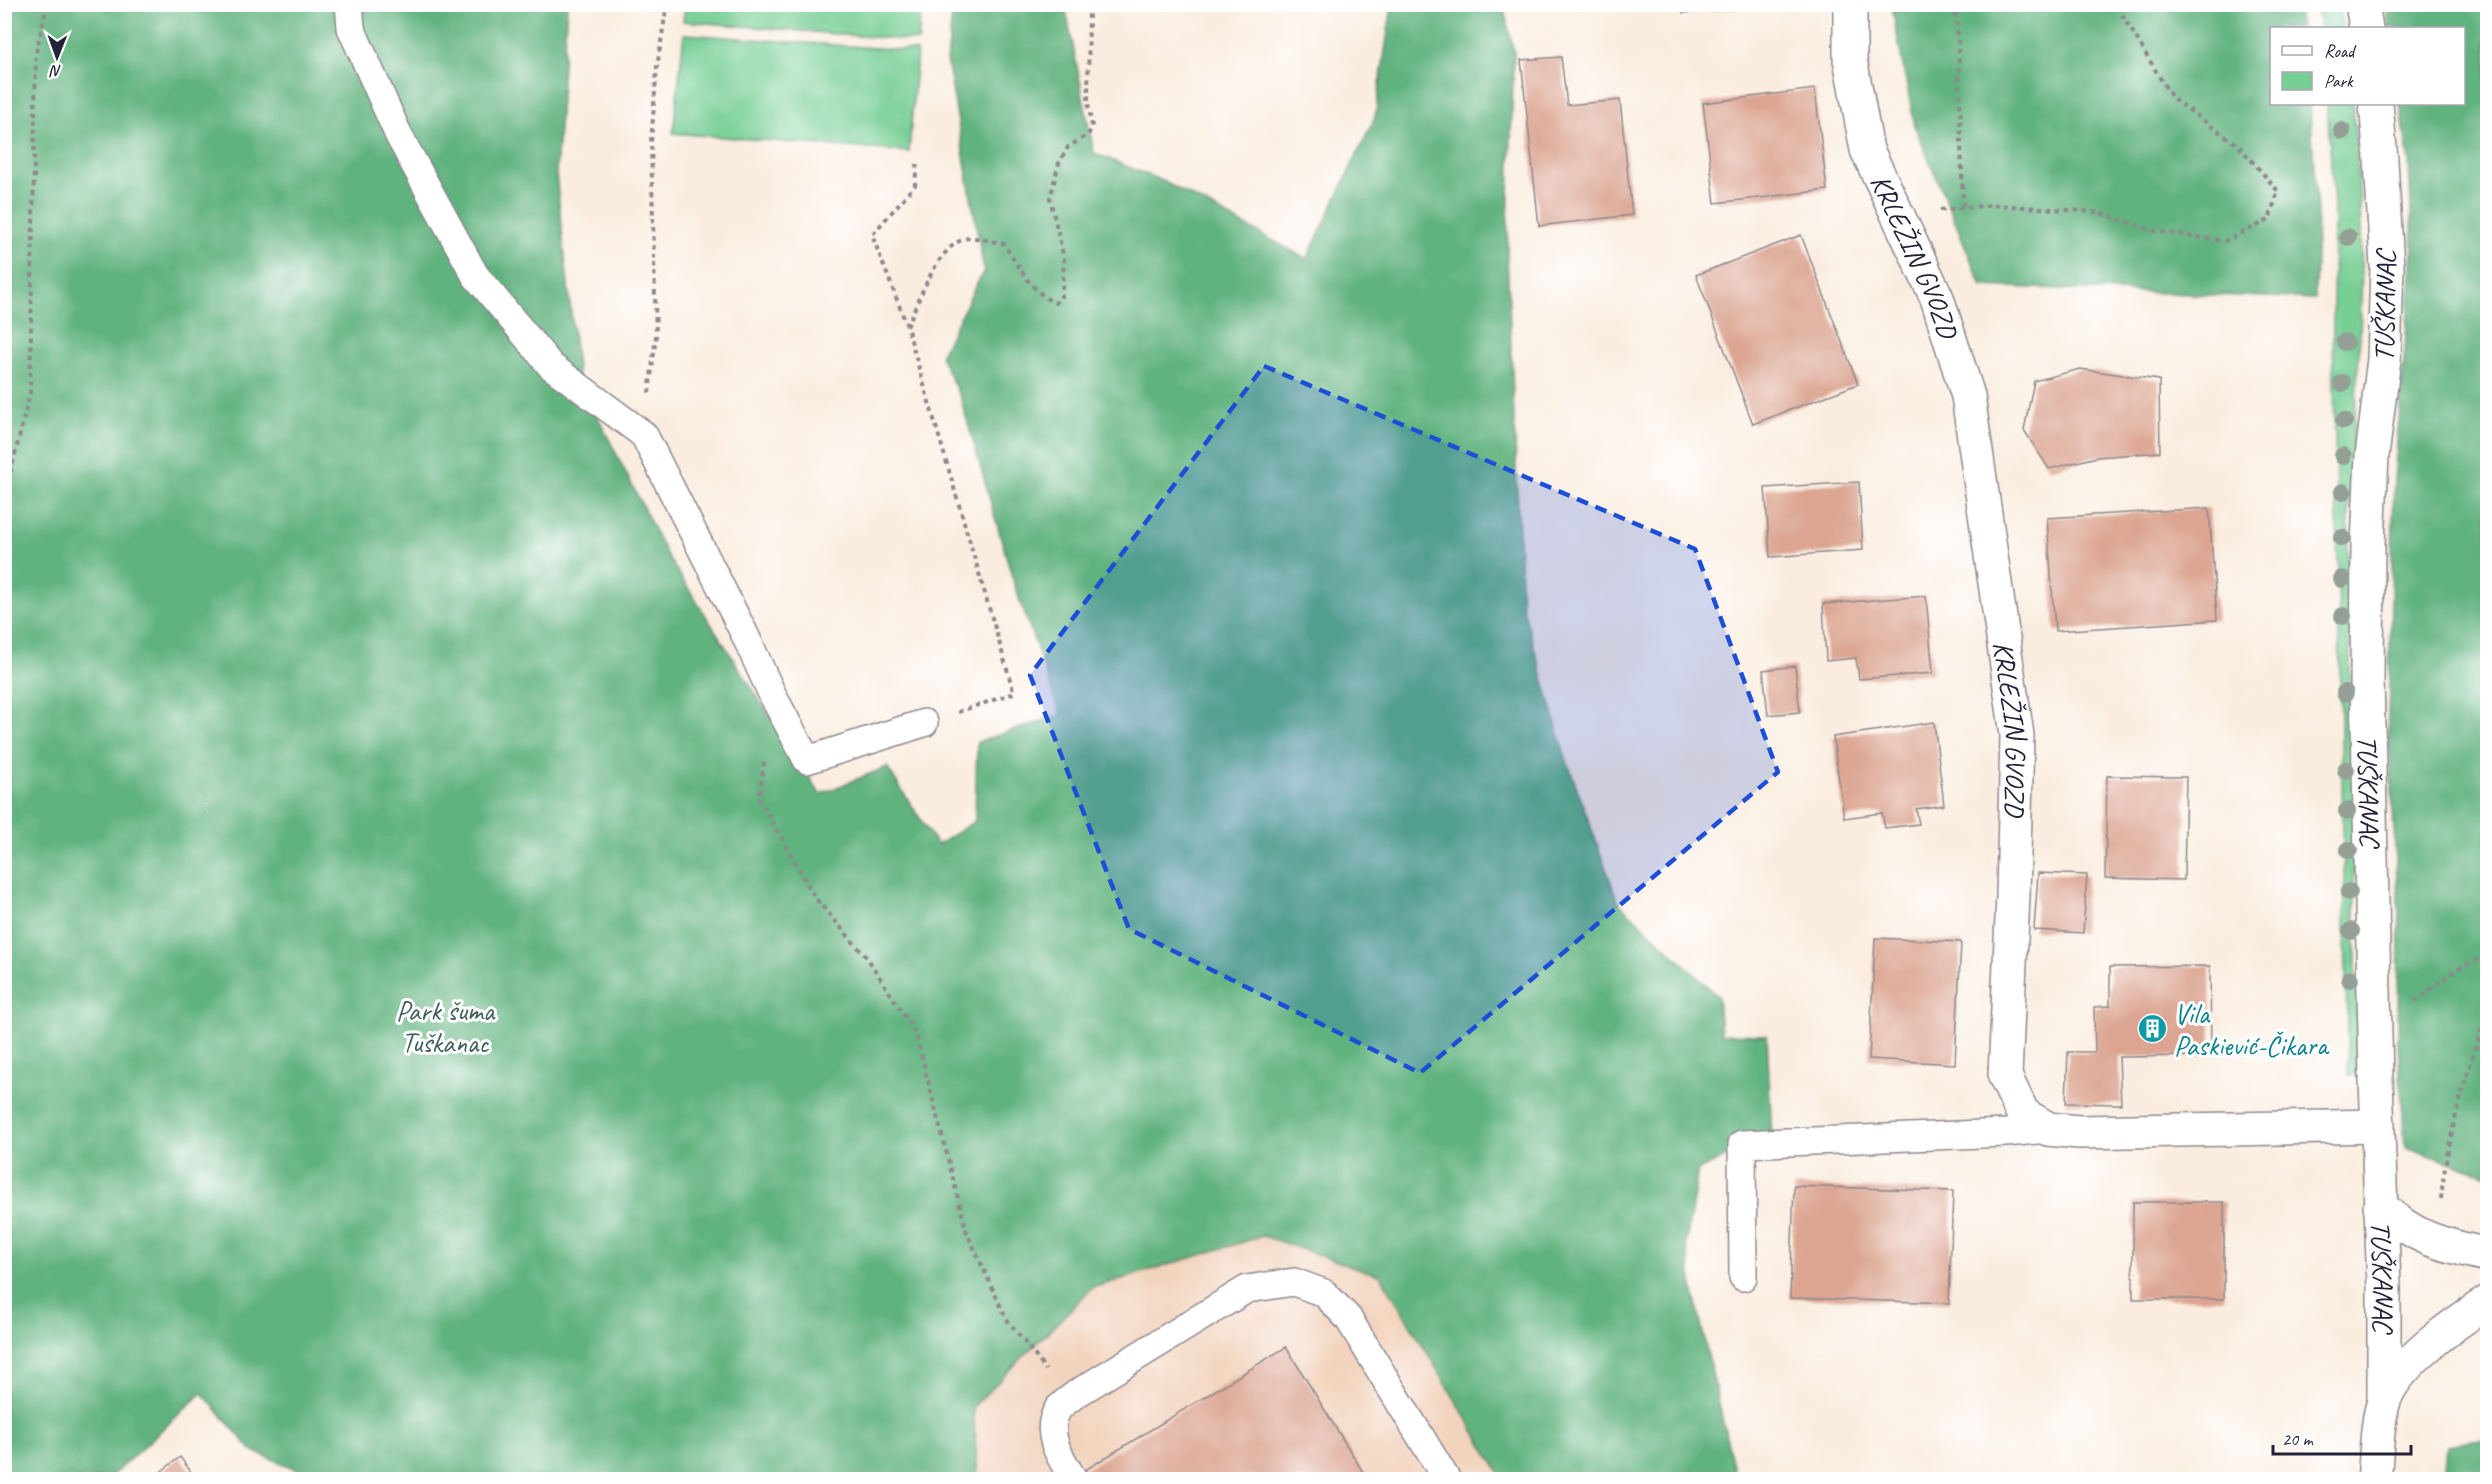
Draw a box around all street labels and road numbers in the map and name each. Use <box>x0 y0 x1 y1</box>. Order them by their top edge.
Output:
street label: KRLEŽIN GVOZD <box>1863 169 1966 344</box>
street label: TUŠKANAC <box>2366 247 2403 362</box>
street label: KRLEŽIN GVOZD <box>1986 639 2035 818</box>
street label: TUŠKANAC <box>2350 735 2388 850</box>
street label: TUŠKANAC <box>2363 1220 2401 1336</box>

